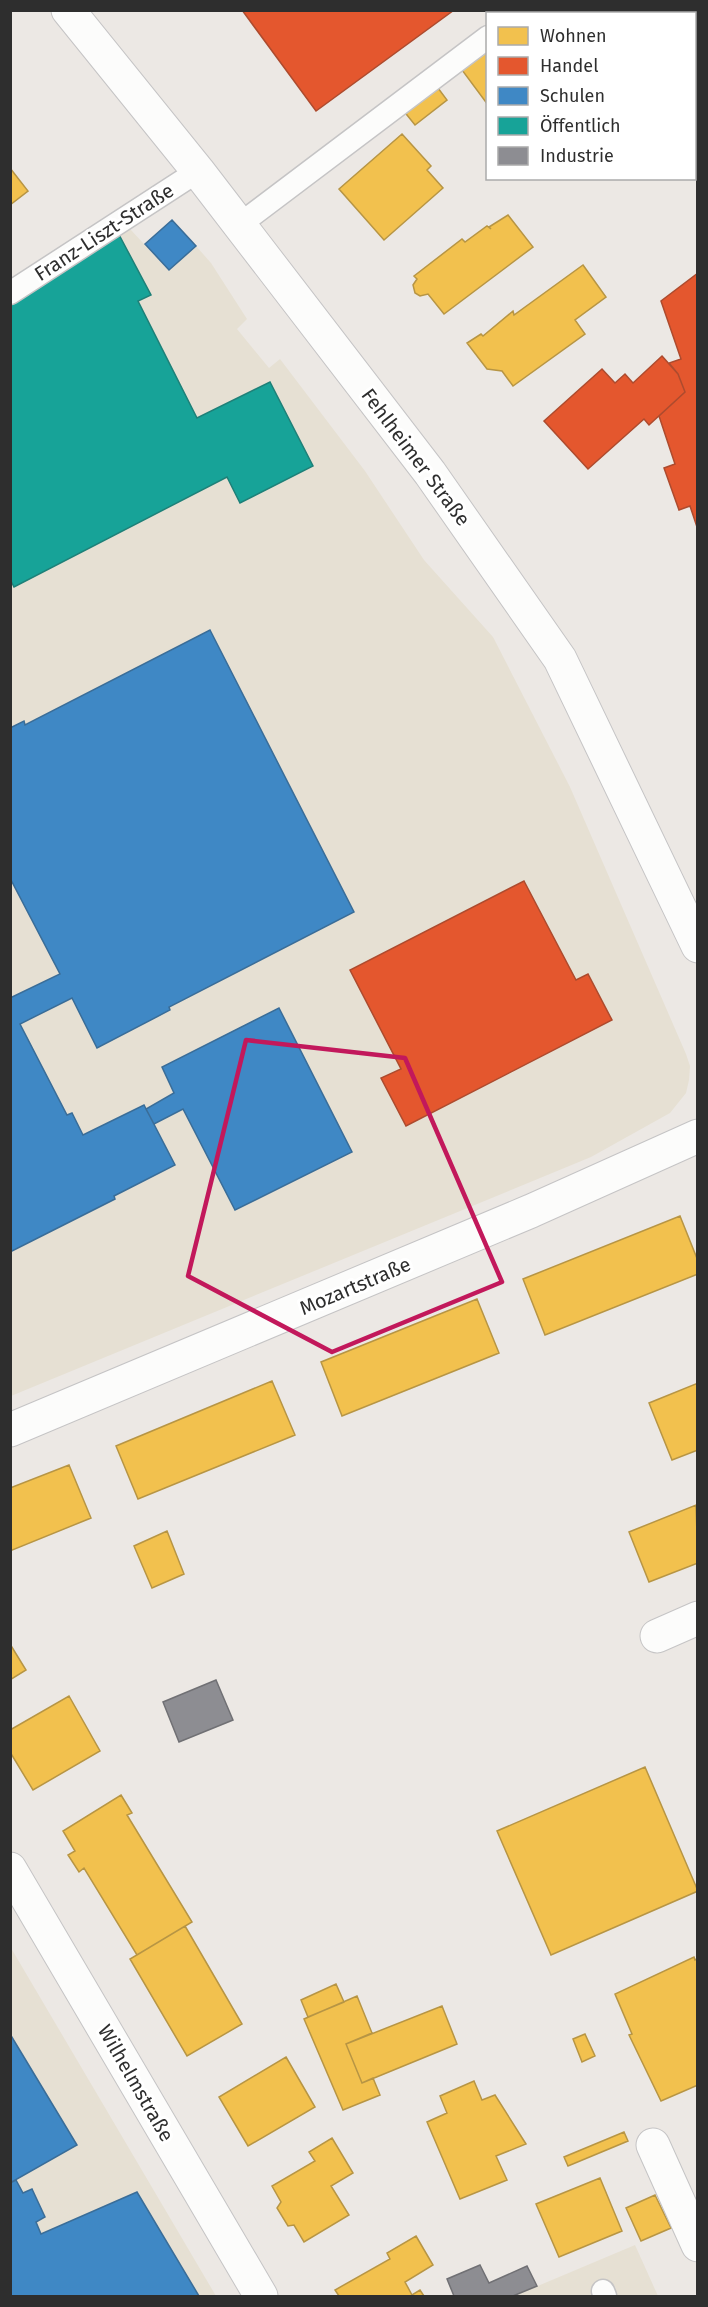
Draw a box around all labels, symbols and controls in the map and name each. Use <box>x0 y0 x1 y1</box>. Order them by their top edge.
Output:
legend <box>486 12 696 180</box>
text: Wohnen <box>540 25 607 47</box>
text: Handel <box>540 55 598 77</box>
text: Schulen <box>540 85 605 107</box>
text: Öffentlich <box>540 115 621 137</box>
text: Industrie <box>540 145 614 167</box>
street label: Franz-Liszt-Straße <box>30 178 178 286</box>
street label: Fehlheimer Straße <box>357 384 475 530</box>
street label: Mozartstraße <box>296 1252 414 1320</box>
street label: Wilhelmstraße <box>93 2020 179 2146</box>

